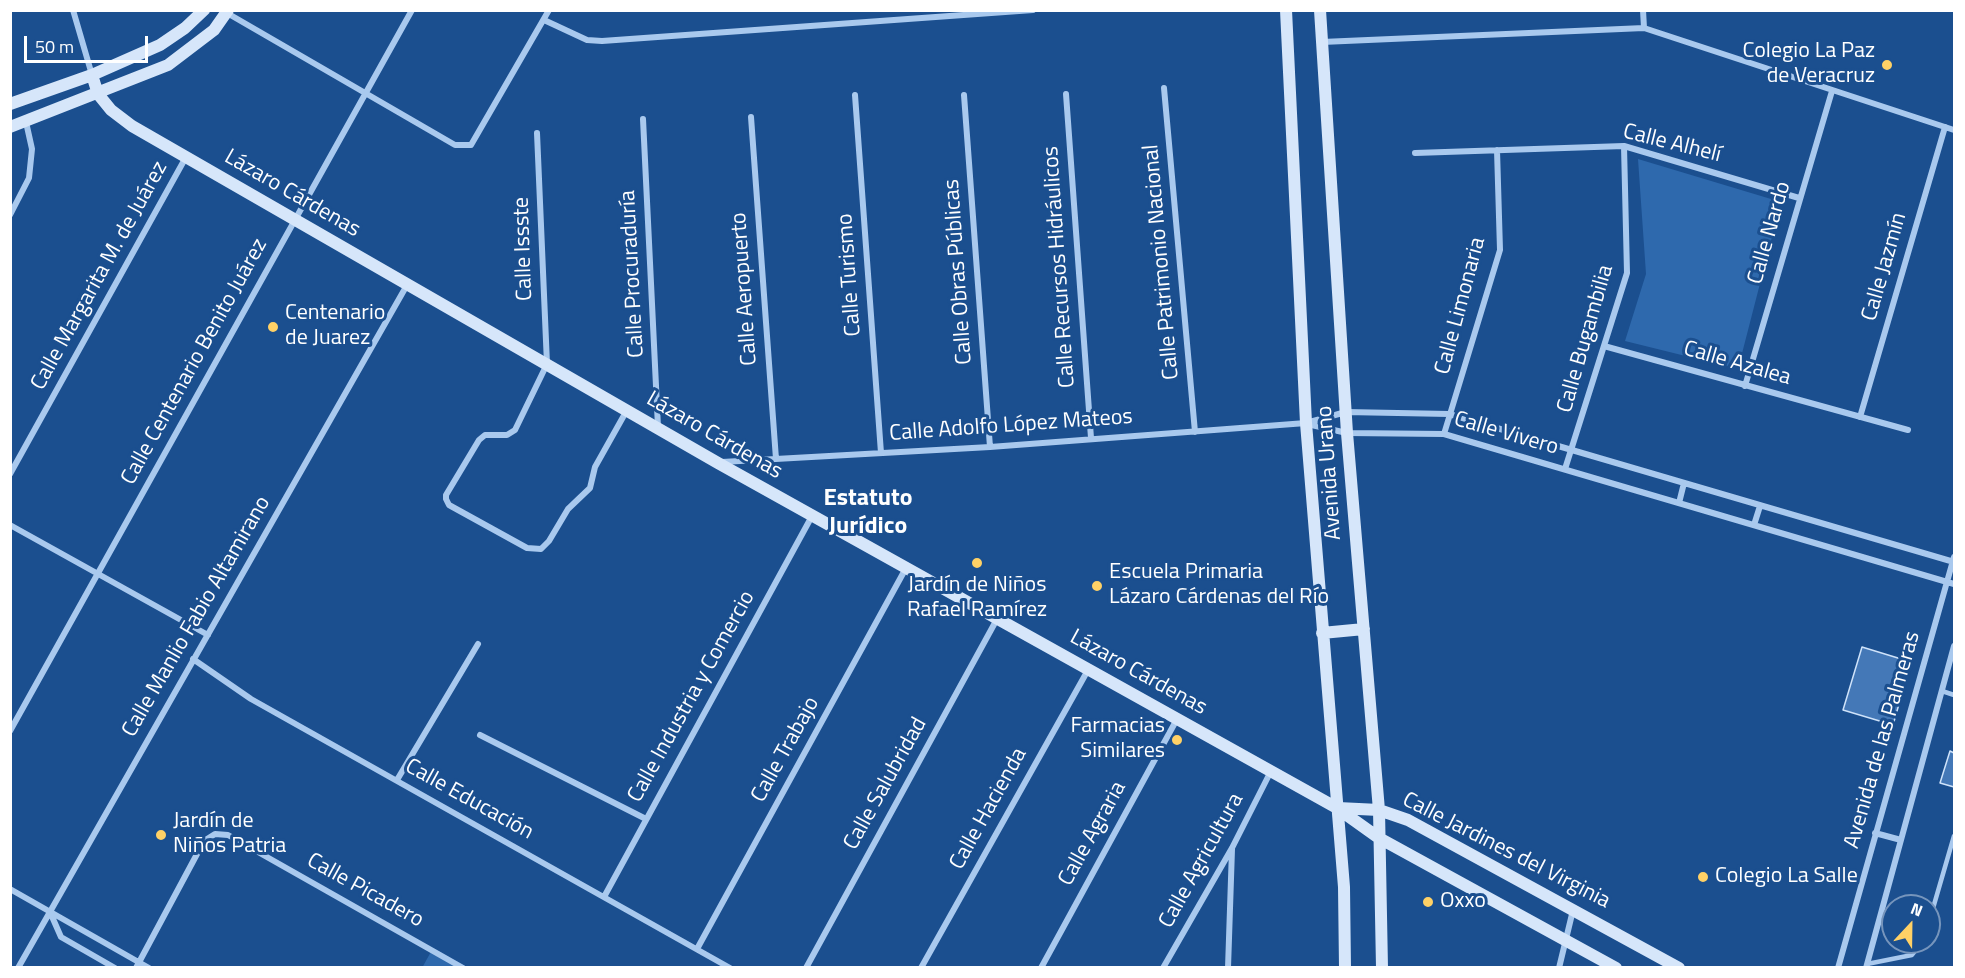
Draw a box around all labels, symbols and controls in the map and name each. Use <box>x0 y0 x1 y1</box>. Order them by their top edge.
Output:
scale bar <box>27 24 152 62</box>
text: 50 m <box>35 33 74 60</box>
place label: Colegio La Paz de Veracruz <box>1742 39 1875 90</box>
marker: Colegio La Paz de Veracruz <box>1880 58 1894 72</box>
street label: Calle Alhelí <box>1620 119 1724 169</box>
street label: Calle Patrimonio Nacional <box>1139 143 1185 381</box>
street label: Lázaro Cárdenas <box>219 144 365 244</box>
street label: Calle Recursos Hidráulicos <box>1038 145 1082 389</box>
street label: Calle Margarita M. de Juárez <box>26 157 174 395</box>
street label: Calle Obras Públicas <box>939 178 979 366</box>
street label: Calle Nardo <box>1743 179 1797 287</box>
street label: Calle Procuraduría <box>615 190 651 358</box>
street label: Calle Issste <box>509 197 539 301</box>
street label: Calle Jazmín <box>1857 210 1913 324</box>
street label: Calle Aeropuerto <box>726 211 764 367</box>
street label: Calle Turismo <box>833 213 867 337</box>
street label: Calle Centenario Benito Juárez <box>116 234 274 490</box>
street label: Calle Limonaria <box>1430 235 1492 377</box>
street label: Calle Bugambilia <box>1552 262 1620 416</box>
place label: Centenario de Juarez <box>285 301 385 352</box>
marker: Centenario de Juarez <box>266 320 280 334</box>
street label: Calle Azalea <box>1680 336 1794 392</box>
street label: Lázaro Cárdenas <box>641 386 787 486</box>
street label: Calle Adolfo López Mateos <box>889 404 1133 448</box>
street label: Avenida Urano <box>1312 405 1348 541</box>
street label: Calle Vivero <box>1451 407 1561 461</box>
district label: Estatuto Jurídico <box>823 485 913 541</box>
street label: Calle Manlio Fabio Altamirano <box>117 492 277 742</box>
marker: Jardín de Niños Rafael Ramírez <box>970 556 984 570</box>
place label: Escuela Primaria Lázaro Cárdenas del Río <box>1109 560 1329 612</box>
place label: Jardín de Niños Rafael Ramírez <box>907 573 1047 624</box>
marker: Escuela Primaria Lázaro Cárdenas del Río <box>1090 579 1104 593</box>
street label: Calle Industria y Comercio <box>623 587 761 807</box>
street label: Lázaro Cárdenas <box>1065 624 1211 722</box>
street label: Avenida de las Palmeras <box>1839 628 1927 852</box>
street label: Calle Trabajo <box>746 693 826 807</box>
street label: Calle Salubridad <box>839 713 933 855</box>
place label: Farmacias Similares <box>1070 714 1165 766</box>
marker: Farmacias Similares <box>1170 733 1184 747</box>
street label: Calle Hacienda <box>945 744 1033 874</box>
street label: Calle Educación <box>400 754 538 846</box>
street label: Calle Agraria <box>1053 777 1133 891</box>
street label: Calle Jardines del Virginia <box>1398 787 1614 915</box>
street label: Calle Agricultura <box>1154 789 1250 933</box>
place label: Jardín de Niños Patria <box>173 809 286 860</box>
marker: Jardín de Niños Patria <box>154 828 168 842</box>
street label: Calle Picadero <box>302 848 428 934</box>
place label: Colegio La Salle <box>1715 864 1858 890</box>
marker: Colegio La Salle <box>1696 870 1710 884</box>
place label: Oxxo <box>1440 889 1486 915</box>
north arrow <box>1881 894 1941 954</box>
marker: Oxxo <box>1421 895 1435 909</box>
text: N <box>1907 896 1927 922</box>

